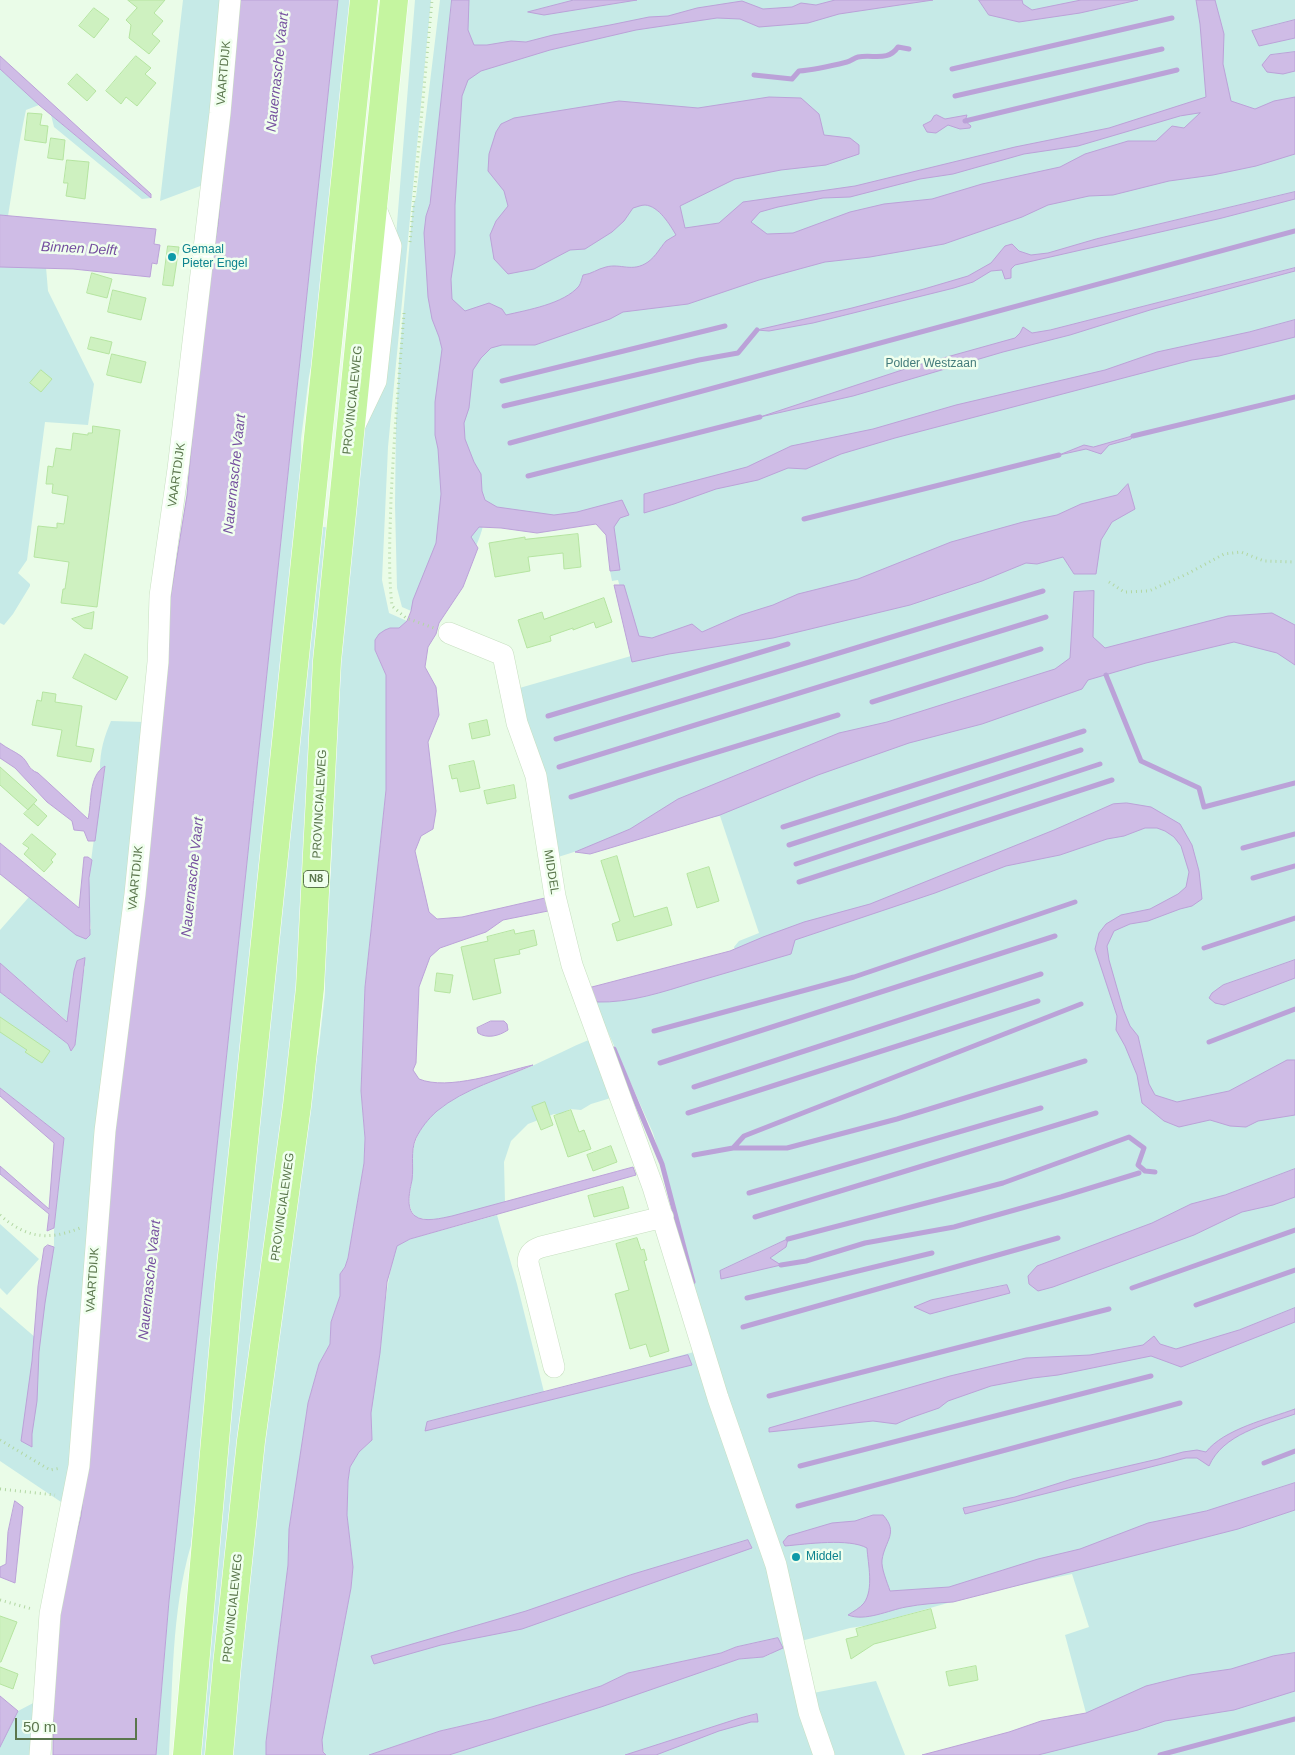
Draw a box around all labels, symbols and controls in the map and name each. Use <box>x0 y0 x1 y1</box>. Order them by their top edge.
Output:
water label: Nauernasche Vaart <box>263 11 293 133</box>
street label: VAARTDIJK <box>214 40 234 106</box>
water label: Binnen Delft <box>40 239 118 259</box>
place label: Gemaal Pieter Engel <box>182 243 247 271</box>
marker: Gemaal Pieter Engel <box>166 251 178 263</box>
street label: PROVINCIALEWEG <box>340 345 366 455</box>
park label: Polder Westzaan <box>885 357 977 371</box>
water label: Nauernasche Vaart <box>220 413 250 535</box>
street label: VAARTDIJK <box>165 442 189 508</box>
street label: PROVINCIALEWEG <box>310 749 330 859</box>
water label: Nauernasche Vaart <box>178 816 208 938</box>
street label: VAARTDIJK <box>125 845 147 911</box>
street label: MIDDEL <box>540 848 562 896</box>
road number: N8 <box>304 871 328 888</box>
street label: PROVINCIALEWEG <box>268 1152 298 1262</box>
water label: Nauernasche Vaart <box>135 1219 165 1341</box>
street label: VAARTDIJK <box>84 1247 102 1313</box>
place label: Middel <box>806 1550 841 1564</box>
marker: Middel <box>790 1551 802 1563</box>
street label: PROVINCIALEWEG <box>220 1553 246 1663</box>
scale bar <box>18 1708 140 1740</box>
text: 50 m <box>23 1718 56 1735</box>

